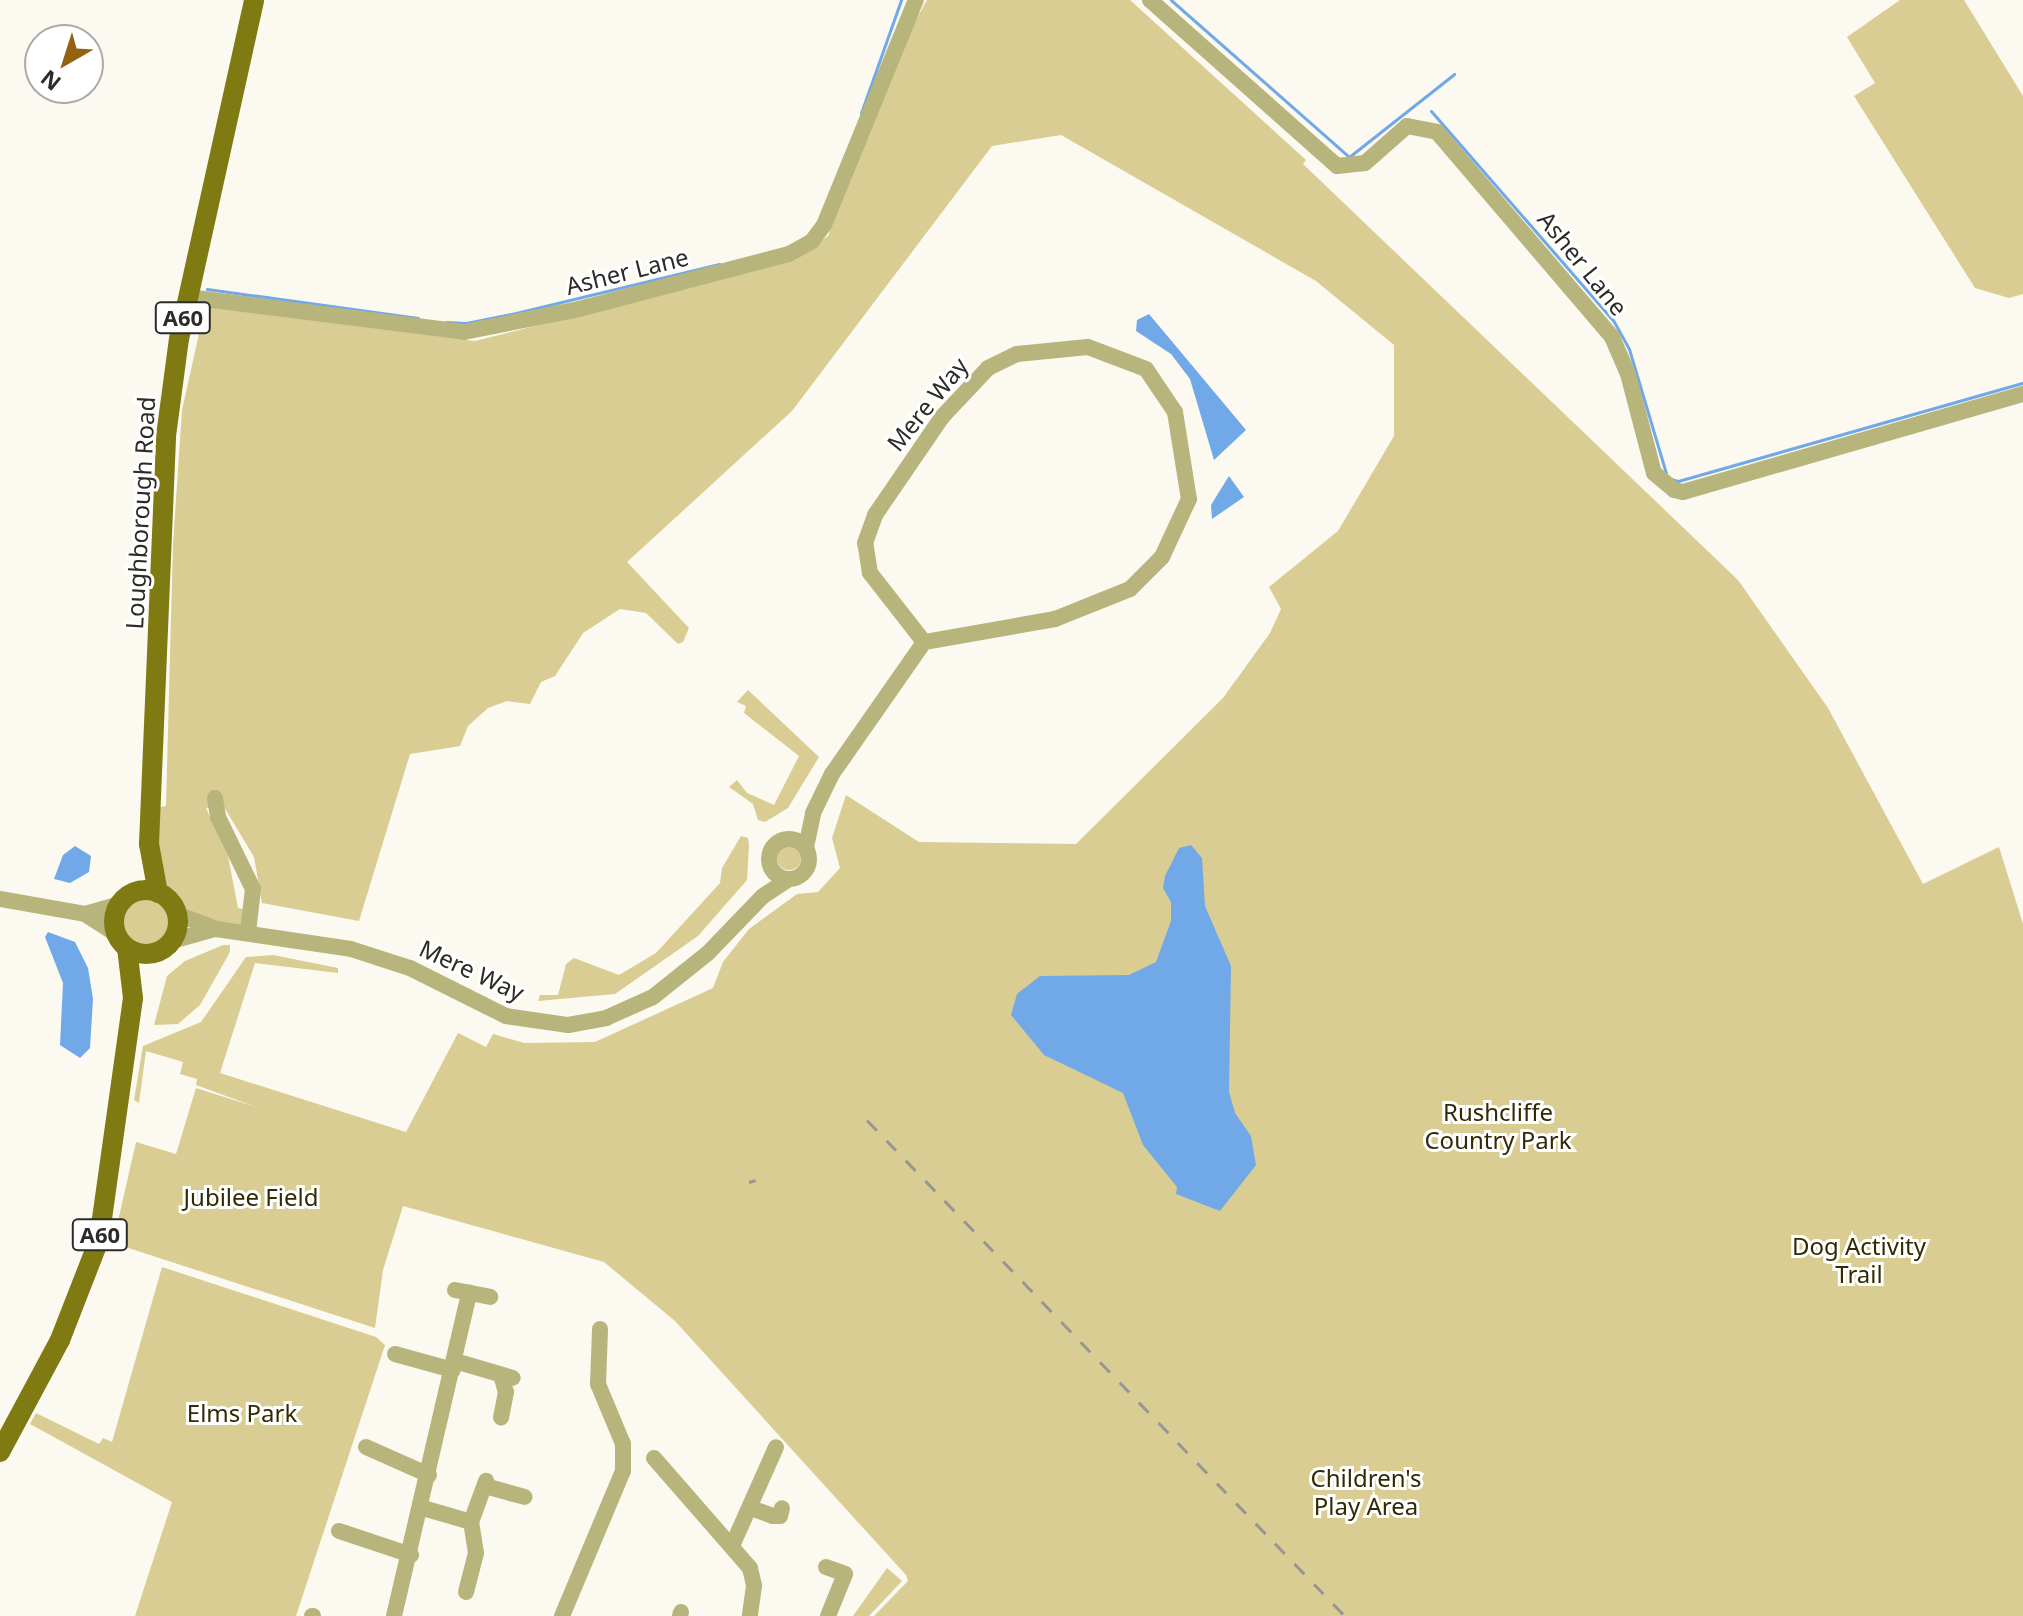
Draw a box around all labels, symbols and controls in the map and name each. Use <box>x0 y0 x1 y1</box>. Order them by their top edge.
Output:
north arrow <box>24 24 104 104</box>
text: N <box>34 64 67 98</box>
street label: Asher Lane <box>1532 205 1634 321</box>
street label: Asher Lane <box>563 242 691 300</box>
road number: A60 <box>153 300 213 336</box>
street label: Mere Way <box>881 351 973 457</box>
street label: Loughborough Road <box>120 396 160 630</box>
street label: Mere Way <box>415 933 529 1007</box>
park label: Rushcliffe Country Park <box>1424 1098 1572 1154</box>
park label: Jubilee Field <box>184 1183 318 1211</box>
road number: A60 <box>70 1217 130 1253</box>
park label: Dog Activity Trail <box>1792 1232 1926 1288</box>
park label: Elms Park <box>187 1399 297 1427</box>
park label: Children's Play Area <box>1311 1464 1421 1520</box>

